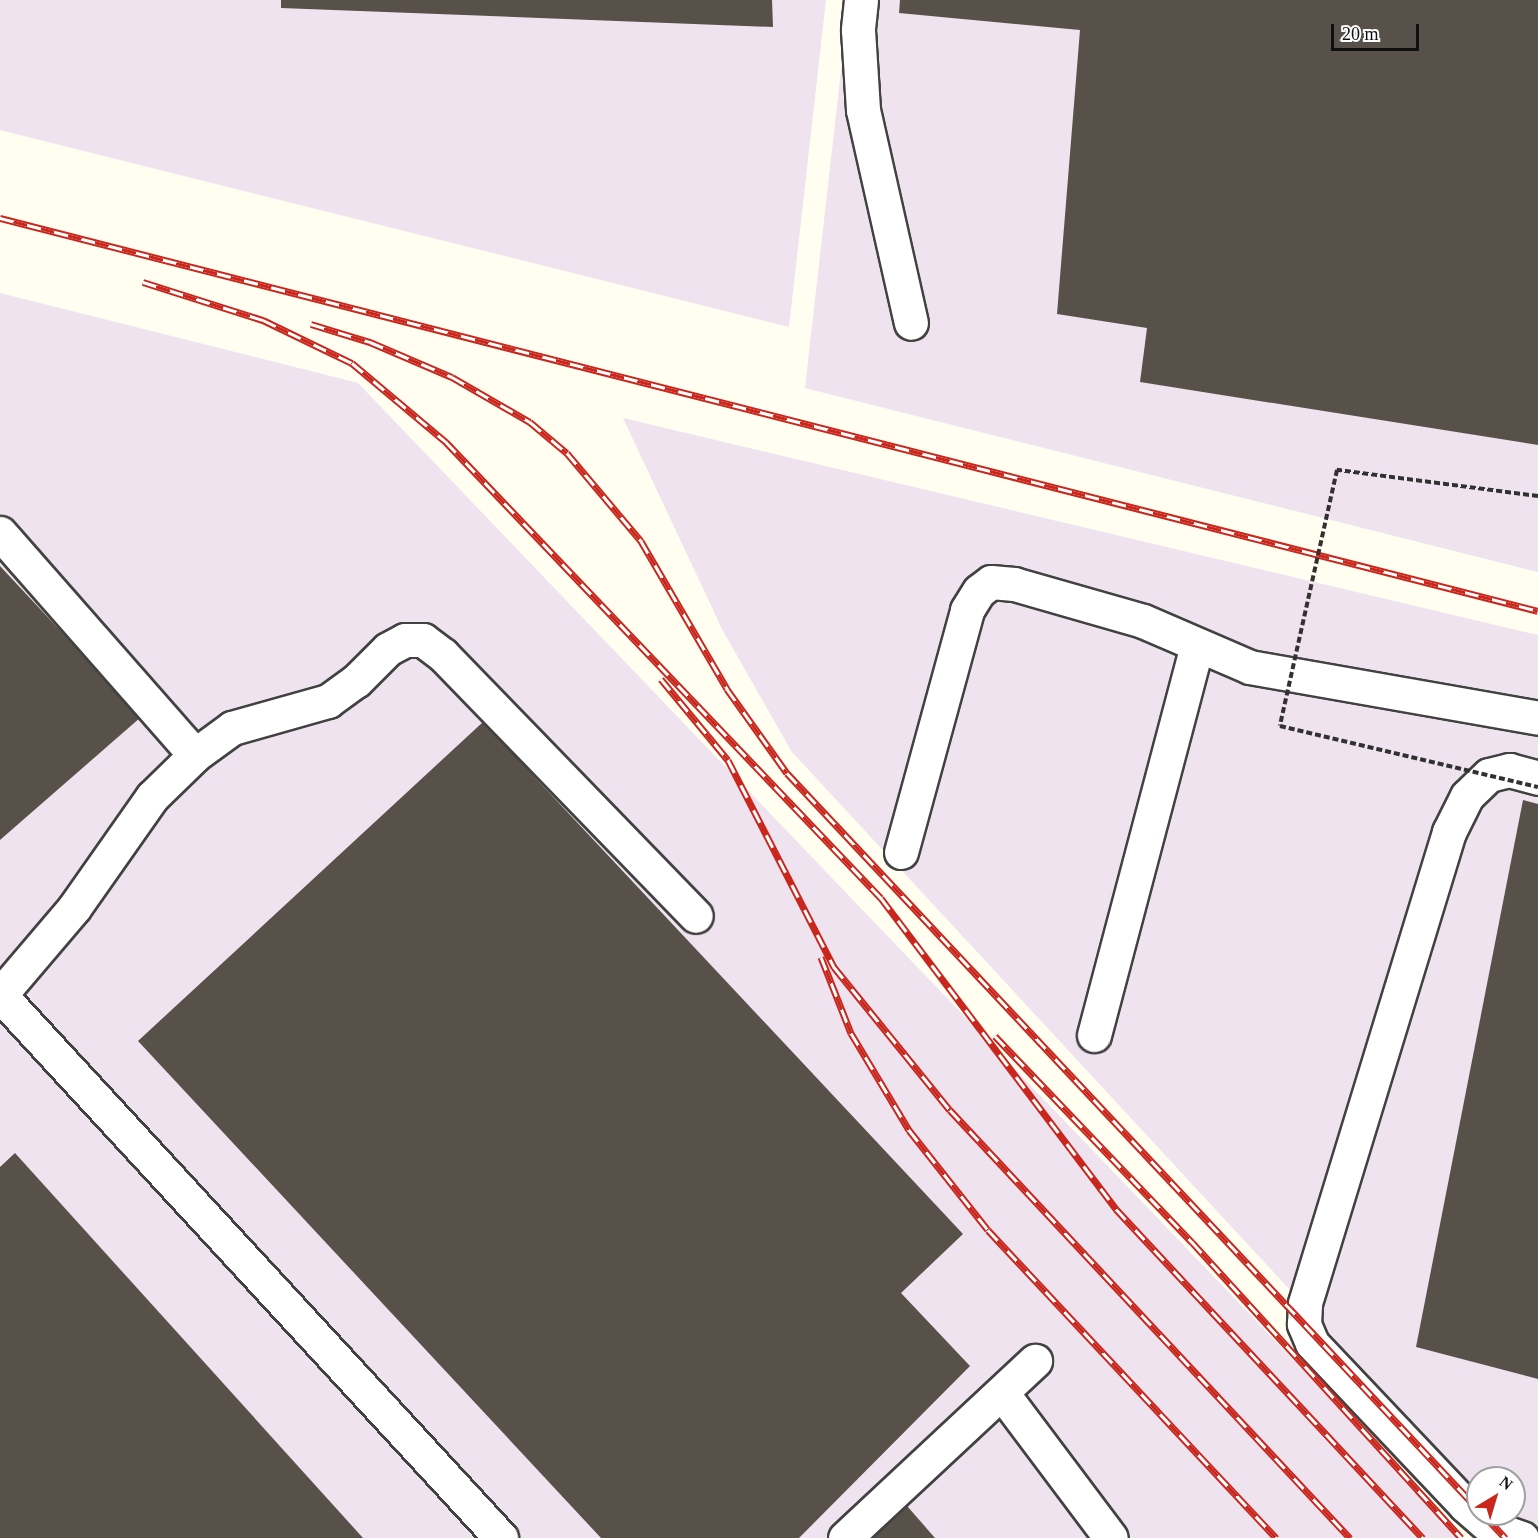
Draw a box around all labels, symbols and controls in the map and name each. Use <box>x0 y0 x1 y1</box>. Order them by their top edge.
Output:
scale bar <box>1334 12 1422 50</box>
text: 20 m <box>1342 24 1379 44</box>
north arrow <box>1466 1466 1526 1526</box>
text: N <box>1496 1473 1516 1493</box>

